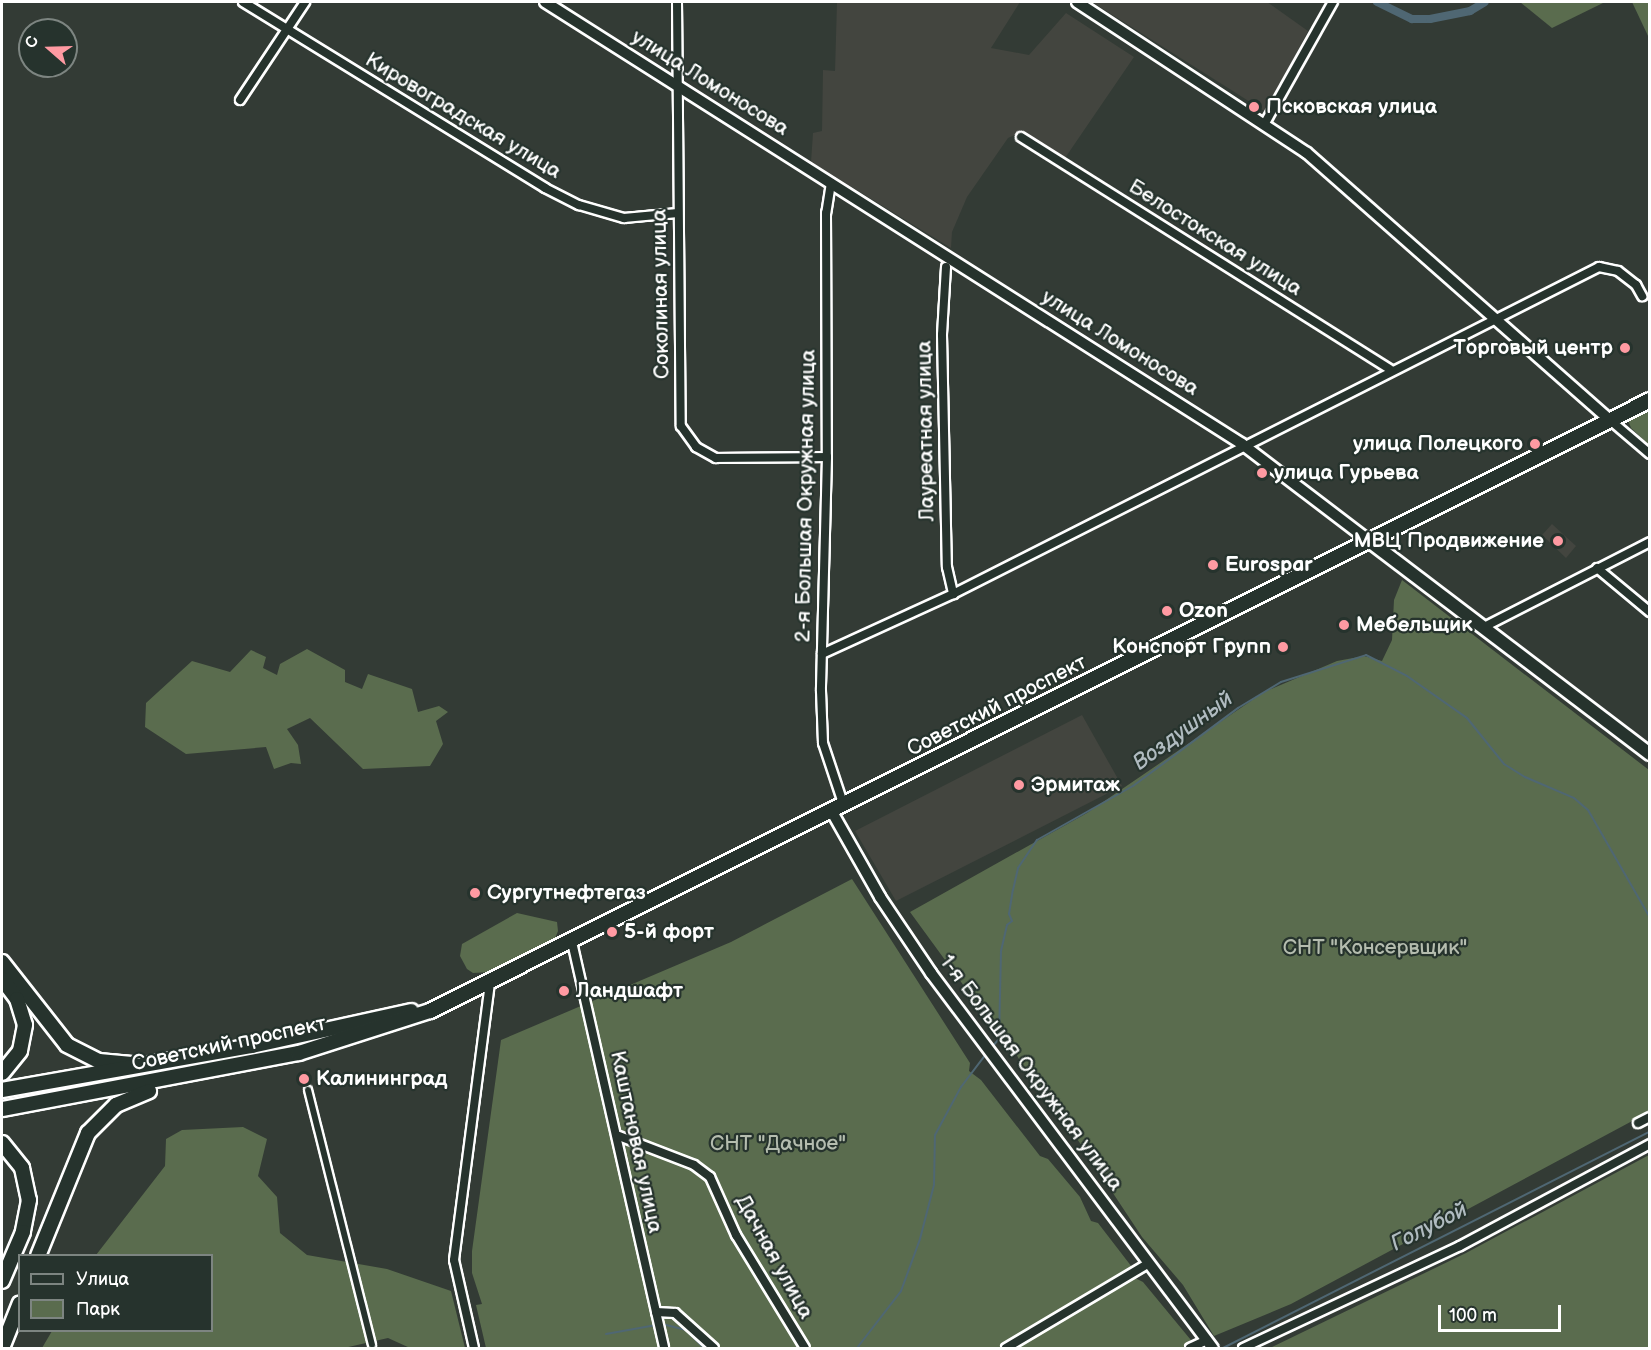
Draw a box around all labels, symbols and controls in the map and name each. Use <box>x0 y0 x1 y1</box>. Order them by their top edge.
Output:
north arrow <box>18 18 78 78</box>
street label: улица Ломоносова <box>627 25 793 141</box>
text: С <box>22 34 43 51</box>
street label: Кировоградская улица <box>360 47 566 185</box>
place label: Псковская улица <box>1266 94 1437 120</box>
marker: Псковская улица <box>1247 100 1261 114</box>
street label: Белостокская улица <box>1124 174 1306 302</box>
street label: Соколиная улица <box>647 209 675 379</box>
street label: улица Ломоносова <box>1037 285 1203 401</box>
place label: Торговый центр <box>1453 335 1613 361</box>
street label: Лауреатная улица <box>912 340 940 522</box>
marker: Торговый центр <box>1618 341 1632 355</box>
street label: 2-я Большая Окружная улица <box>791 349 821 643</box>
place label: улица Полецкого <box>1353 431 1523 457</box>
marker: улица Полецкого <box>1528 437 1542 451</box>
place label: улица Гурьева <box>1274 460 1419 486</box>
marker: улица Гурьева <box>1255 466 1269 480</box>
place label: МВЦ Продвижение <box>1354 528 1544 554</box>
marker: МВЦ Продвижение <box>1549 532 1567 550</box>
place label: Eurospar <box>1225 552 1313 578</box>
marker: Eurospar <box>1206 558 1220 572</box>
place label: Ozon <box>1179 598 1228 624</box>
marker: Ozon <box>1160 604 1174 618</box>
place label: Мебельщик <box>1356 612 1473 638</box>
marker: Мебельщик <box>1337 618 1351 632</box>
place label: Конспорт Групп <box>1112 634 1271 660</box>
marker: Конспорт Групп <box>1276 640 1290 654</box>
street label: Советский проспект <box>903 650 1091 762</box>
water label: Воздушный <box>1128 686 1238 776</box>
place label: Эрмитаж <box>1031 772 1120 798</box>
marker: Эрмитаж <box>1012 778 1026 792</box>
place label: Сургутнефтегаз <box>487 880 646 906</box>
marker: Сургутнефтегаз <box>468 886 482 900</box>
place label: 5-й форт <box>624 919 714 945</box>
marker: 5-й форт <box>605 925 619 939</box>
park label: СНТ "Консервщик" <box>1283 935 1467 961</box>
street label: 1-я Большая Окружная улица <box>934 950 1128 1196</box>
place label: Ландшафт <box>576 978 683 1004</box>
marker: Ландшафт <box>557 984 571 998</box>
street label: Советский проспект <box>129 1011 329 1077</box>
street label: Каштановая улица <box>604 1049 668 1235</box>
place label: Калининград <box>316 1066 447 1092</box>
marker: Калининград <box>297 1072 311 1086</box>
park label: СНТ "Дачное" <box>710 1131 846 1157</box>
street label: Дачная улица <box>730 1191 818 1323</box>
water label: Голубой <box>1386 1197 1472 1257</box>
legend <box>18 1254 213 1332</box>
text: Улица <box>76 1269 129 1290</box>
scale bar <box>1441 1293 1564 1331</box>
text: Парк <box>76 1299 120 1320</box>
text: 100 m <box>1449 1305 1497 1326</box>

